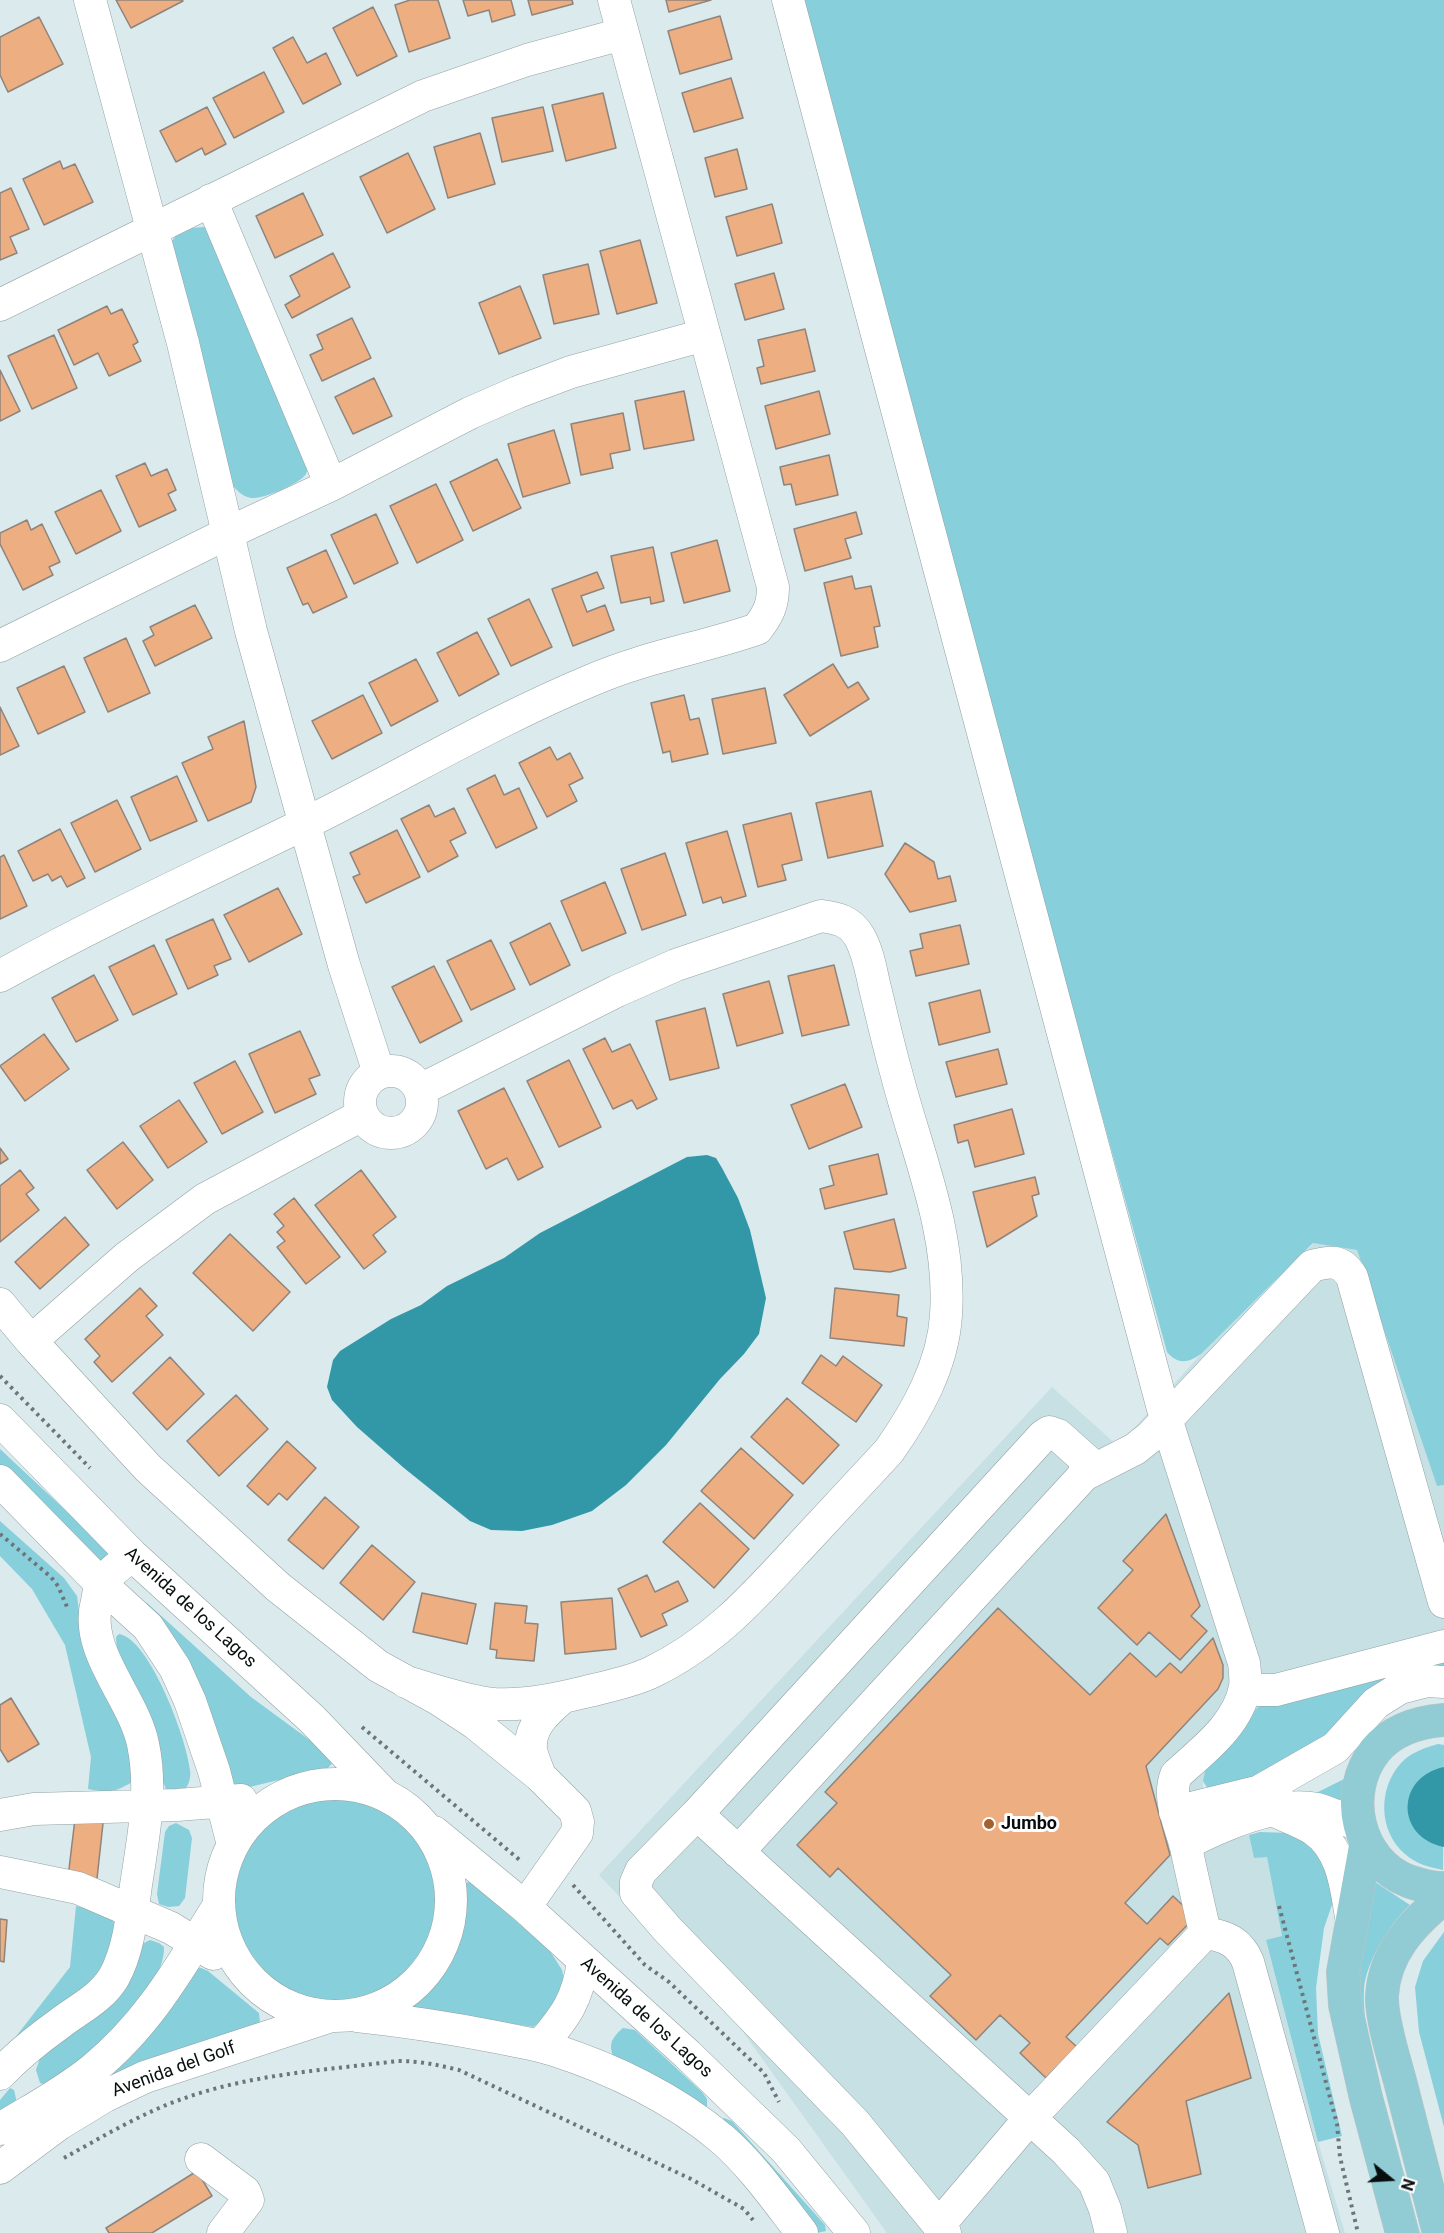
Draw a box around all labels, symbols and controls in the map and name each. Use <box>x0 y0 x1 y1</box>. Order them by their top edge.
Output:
street label: Avenida de los Lagos <box>120 1543 260 1673</box>
place label: Jumbo <box>1001 1813 1057 1835</box>
marker: Jumbo <box>982 1817 996 1831</box>
street label: Avenida de los Lagos <box>576 1953 716 2083</box>
street label: Avenida del Golf <box>109 2038 239 2102</box>
north arrow <box>1360 2149 1420 2209</box>
text: N <box>1397 2176 1418 2193</box>

